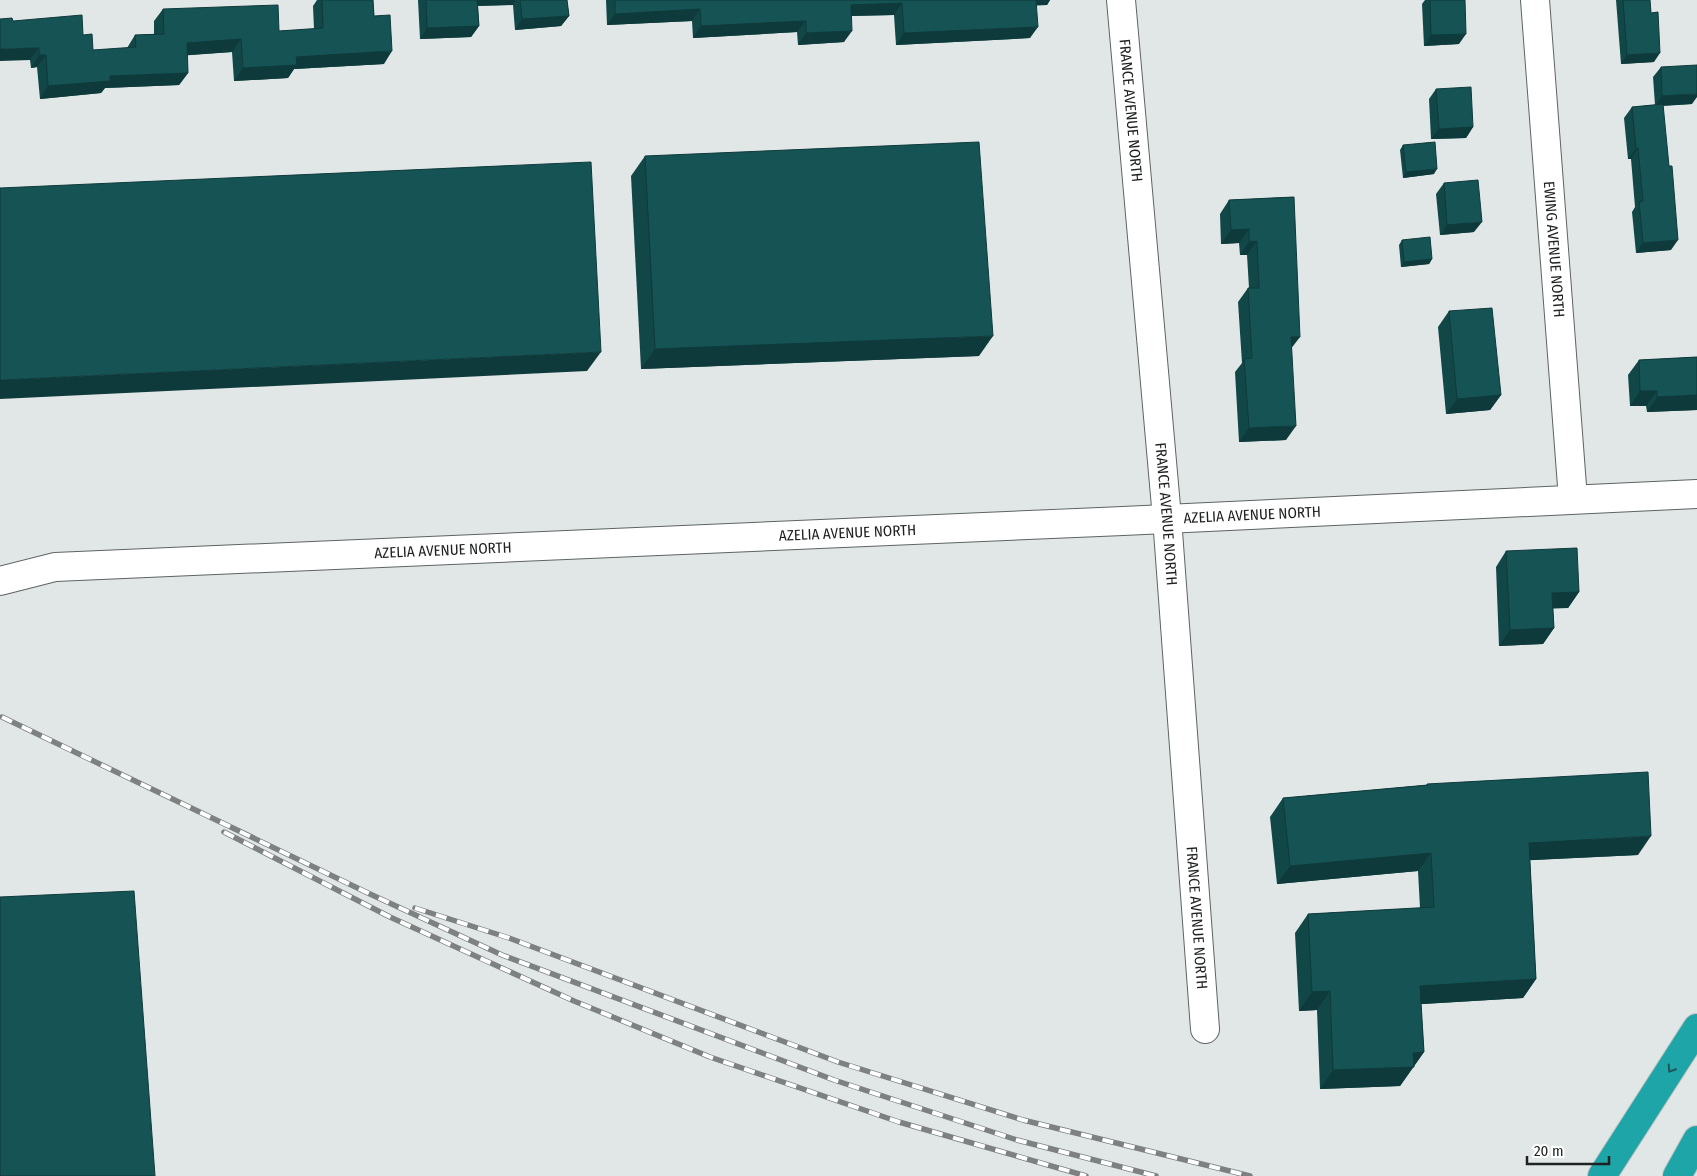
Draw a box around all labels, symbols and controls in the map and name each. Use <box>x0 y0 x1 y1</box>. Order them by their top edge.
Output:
street label: FRANCE AVENUE NORTH <box>1116 38 1146 183</box>
street label: EWING AVENUE NORTH <box>1540 180 1568 318</box>
street label: FRANCE AVENUE NORTH <box>1151 442 1181 586</box>
street label: AZELIA AVENUE NORTH <box>1183 503 1321 527</box>
street label: AZELIA AVENUE NORTH <box>778 521 917 545</box>
street label: AZELIA AVENUE NORTH <box>374 538 512 562</box>
street label: FRANCE AVENUE NORTH <box>1182 846 1211 990</box>
one-way arrow <box>1667 1064 1677 1073</box>
scale bar <box>1527 1134 1610 1166</box>
text: 20 m <box>1534 1142 1564 1160</box>

